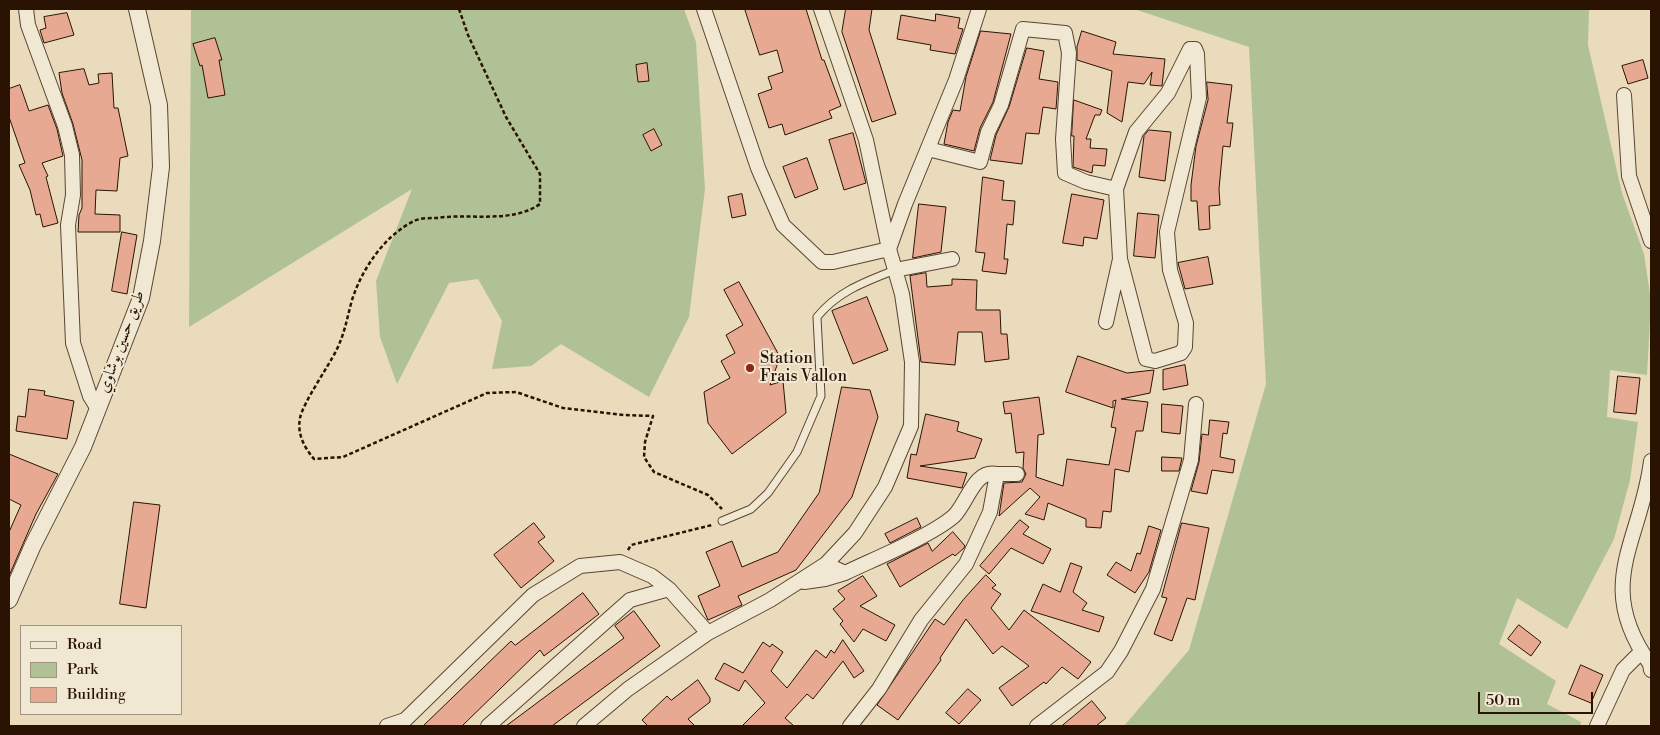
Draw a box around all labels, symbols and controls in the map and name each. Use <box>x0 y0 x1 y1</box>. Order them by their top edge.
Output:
street label: طريق حسين بوشاوي <box>95 288 149 396</box>
place label: Station Frais Vallon <box>760 349 847 387</box>
marker: Station Frais Vallon <box>744 362 756 374</box>
legend <box>20 625 182 715</box>
text: Road <box>67 635 102 654</box>
text: Park <box>67 660 98 679</box>
scale bar <box>1480 682 1595 714</box>
text: Building <box>67 685 126 704</box>
text: 50 m <box>1486 691 1520 710</box>

